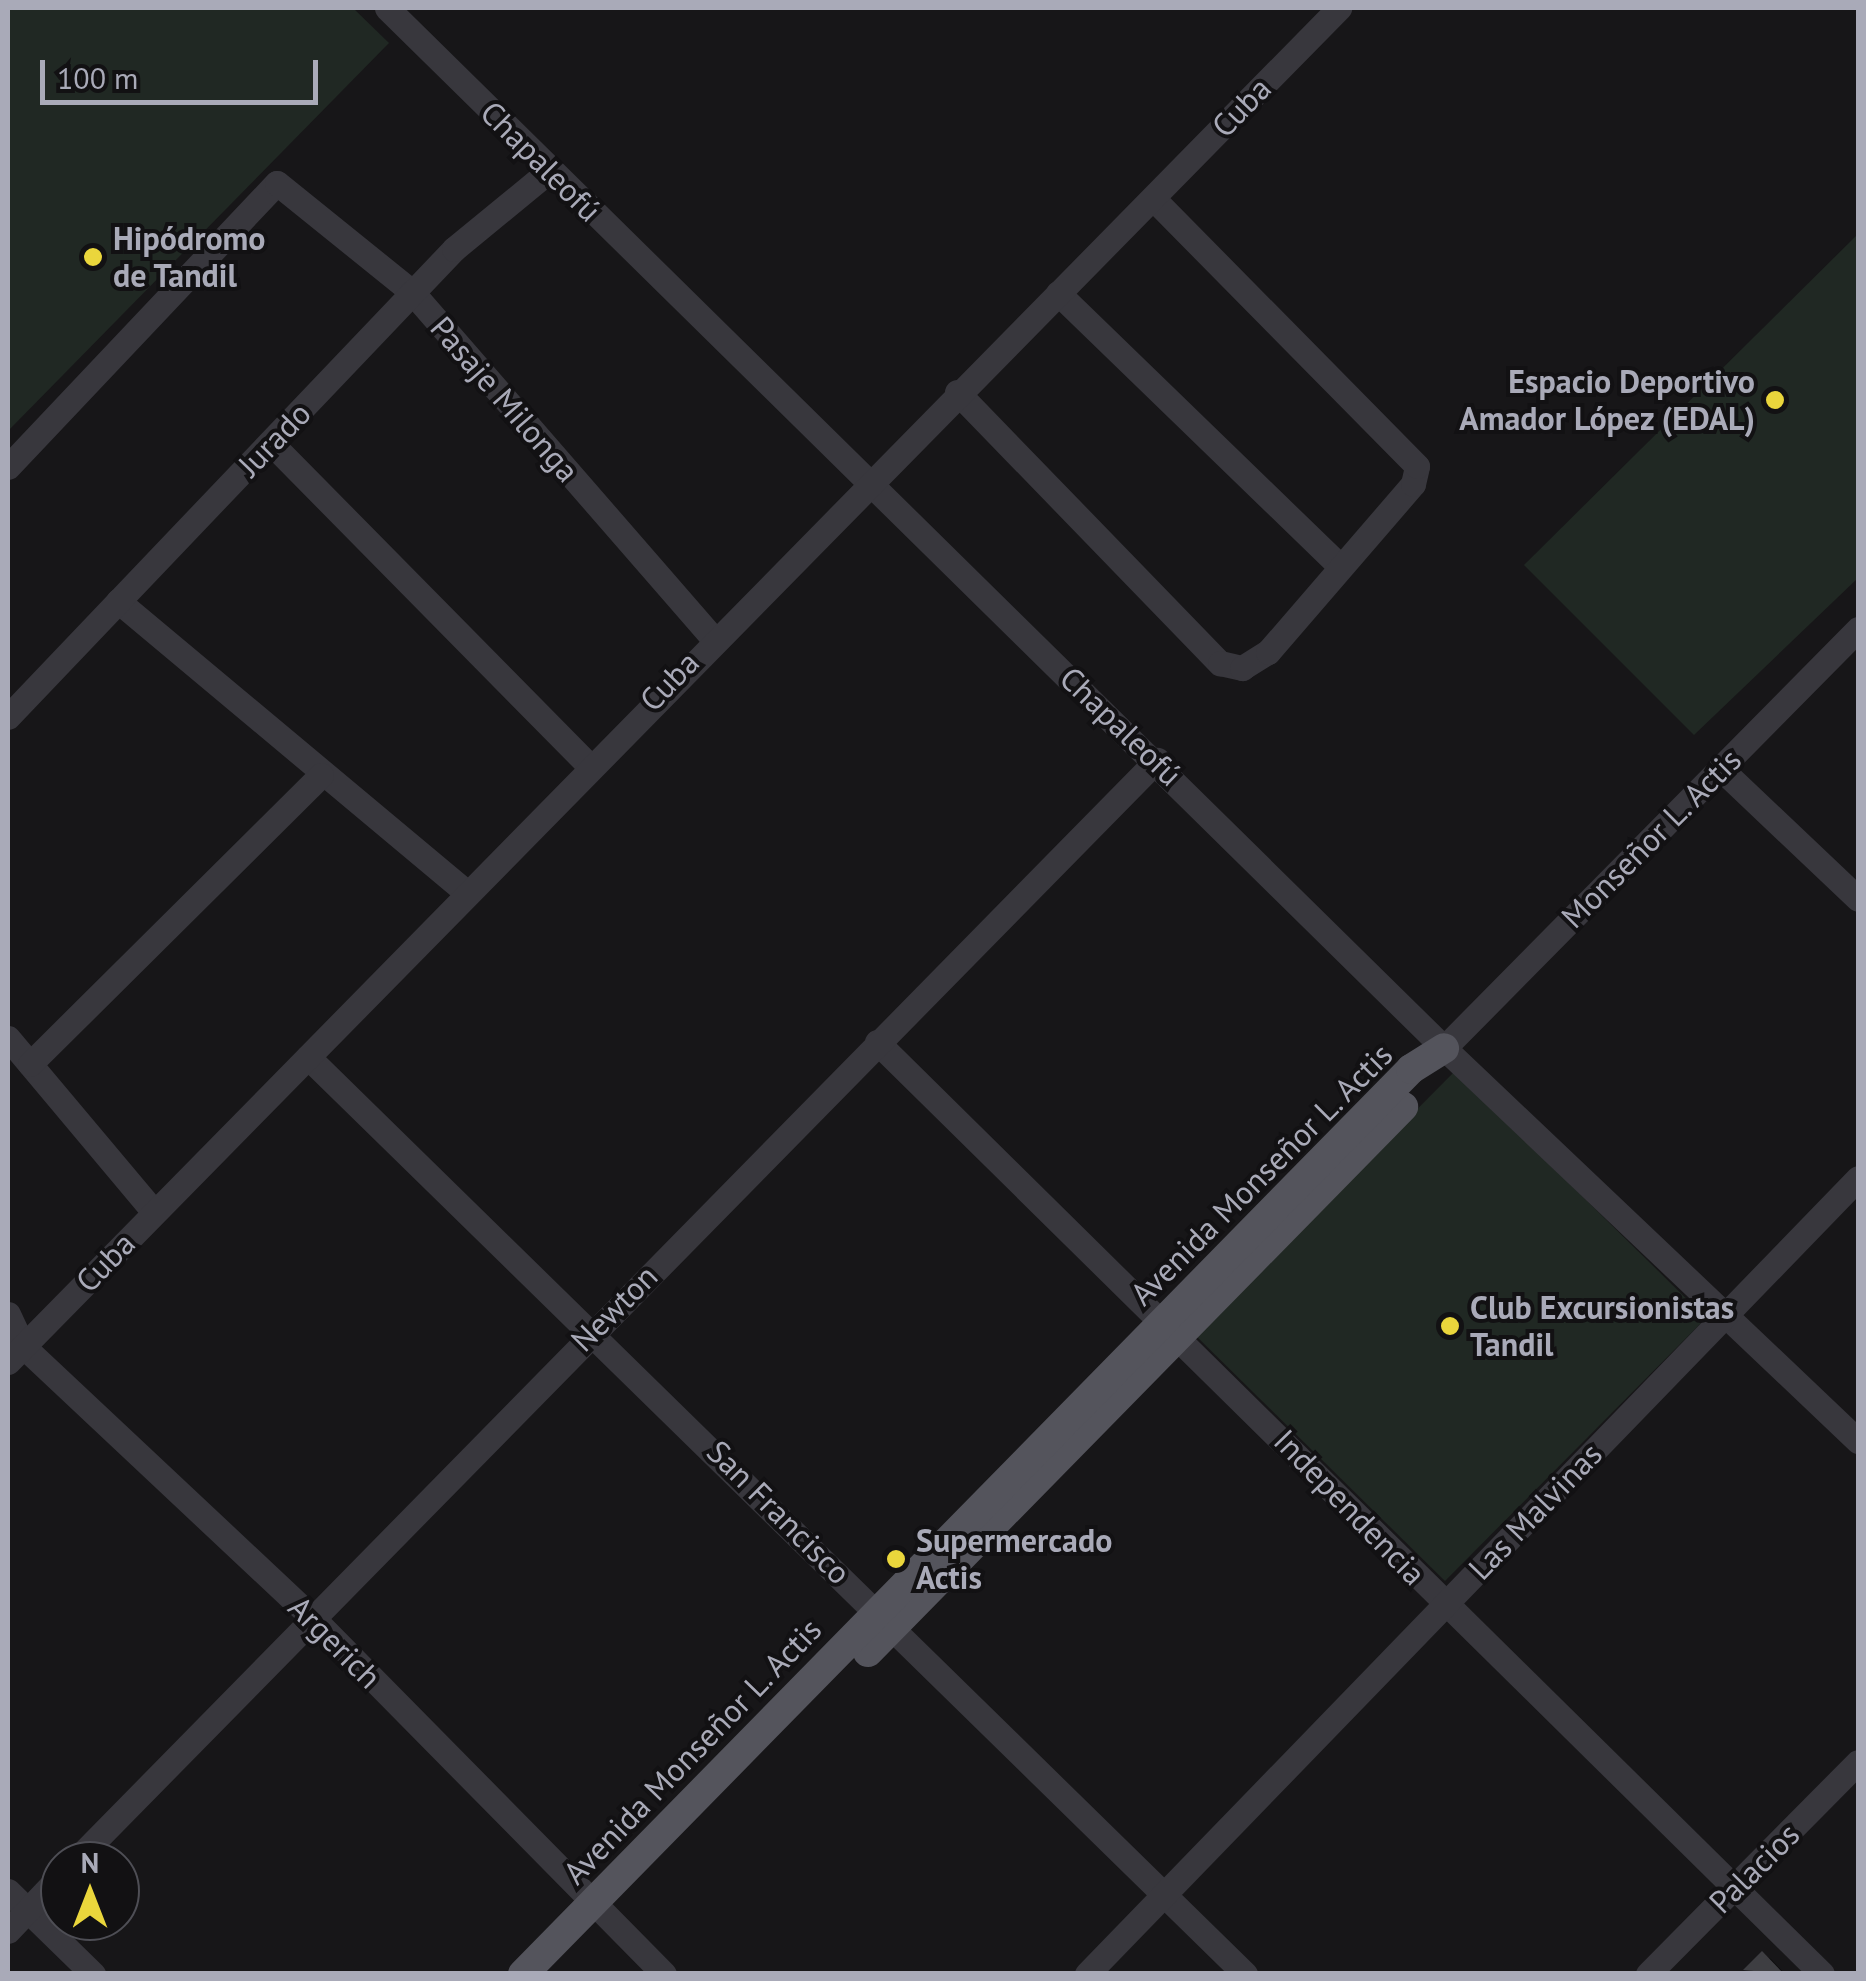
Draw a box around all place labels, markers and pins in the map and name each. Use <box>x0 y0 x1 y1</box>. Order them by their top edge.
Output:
place label: Hipódromo de Tandil <box>113 220 266 295</box>
marker: Hipódromo de Tandil <box>82 246 104 268</box>
place label: Espacio Deportivo Amador López (EDAL) <box>1458 363 1755 438</box>
marker: Espacio Deportivo Amador López (EDAL) <box>1764 389 1786 411</box>
place label: Club Excursionistas Tandil <box>1470 1289 1734 1364</box>
marker: Club Excursionistas Tandil <box>1439 1315 1461 1337</box>
place label: Supermercado Actis <box>916 1522 1112 1597</box>
marker: Supermercado Actis <box>885 1548 907 1570</box>

